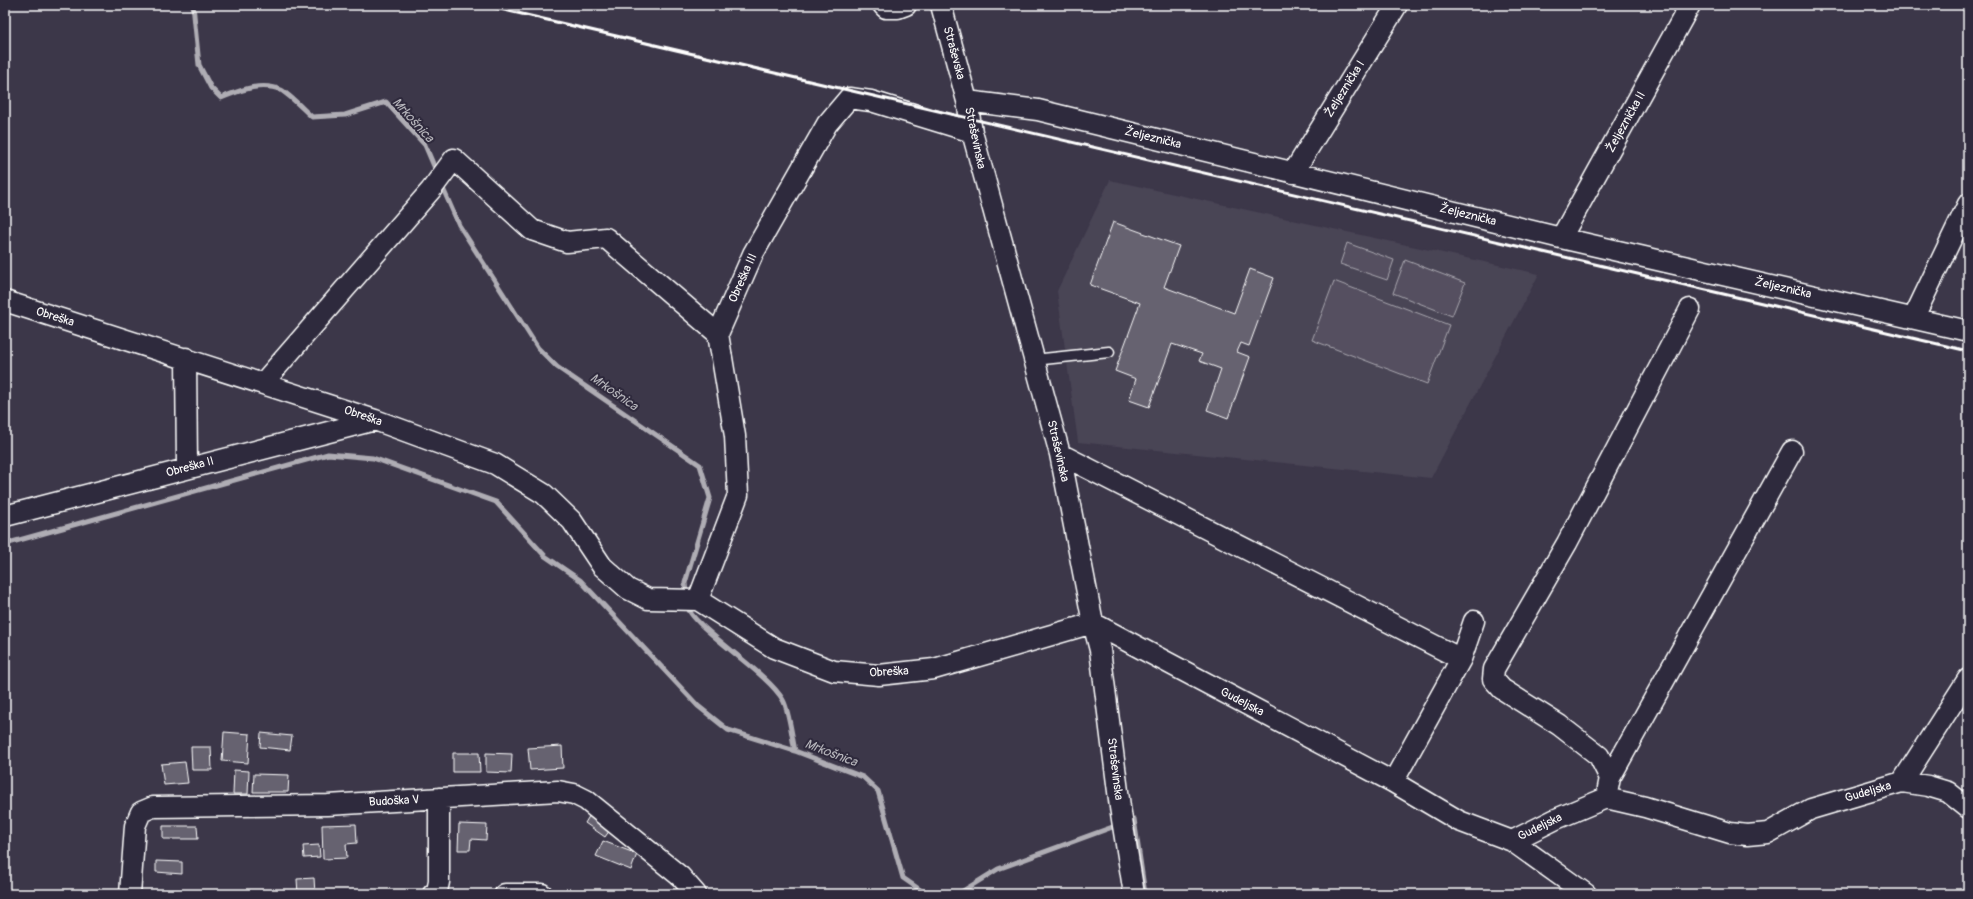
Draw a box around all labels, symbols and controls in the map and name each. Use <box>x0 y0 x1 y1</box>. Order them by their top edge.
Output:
street label: Straševska <box>940 25 968 82</box>
street label: Željeznička I <box>1321 57 1368 120</box>
street label: Željeznička II <box>1602 88 1649 155</box>
water label: Mrkošnica <box>389 94 438 146</box>
street label: Straševinska <box>961 106 989 171</box>
street label: Željeznička <box>1123 123 1184 152</box>
street label: Željeznička <box>1438 200 1499 229</box>
street label: Obreška III <box>726 251 760 305</box>
street label: Željeznička <box>1753 273 1814 302</box>
street label: Obreška <box>34 304 76 330</box>
water label: Mrkošnica <box>587 370 642 415</box>
street label: Obreška <box>342 402 384 430</box>
street label: Straševinska <box>1044 419 1072 484</box>
street label: Obreška II <box>164 453 216 481</box>
street label: Obreška <box>869 663 909 681</box>
street label: Gudeljska <box>1218 684 1267 720</box>
water label: Mrkošnica <box>803 736 860 771</box>
street label: Straševinska <box>1104 737 1126 802</box>
street label: Gudeljska <box>1843 778 1893 806</box>
street label: Budoška V <box>368 792 420 810</box>
street label: Gudeljska <box>1515 810 1565 844</box>

